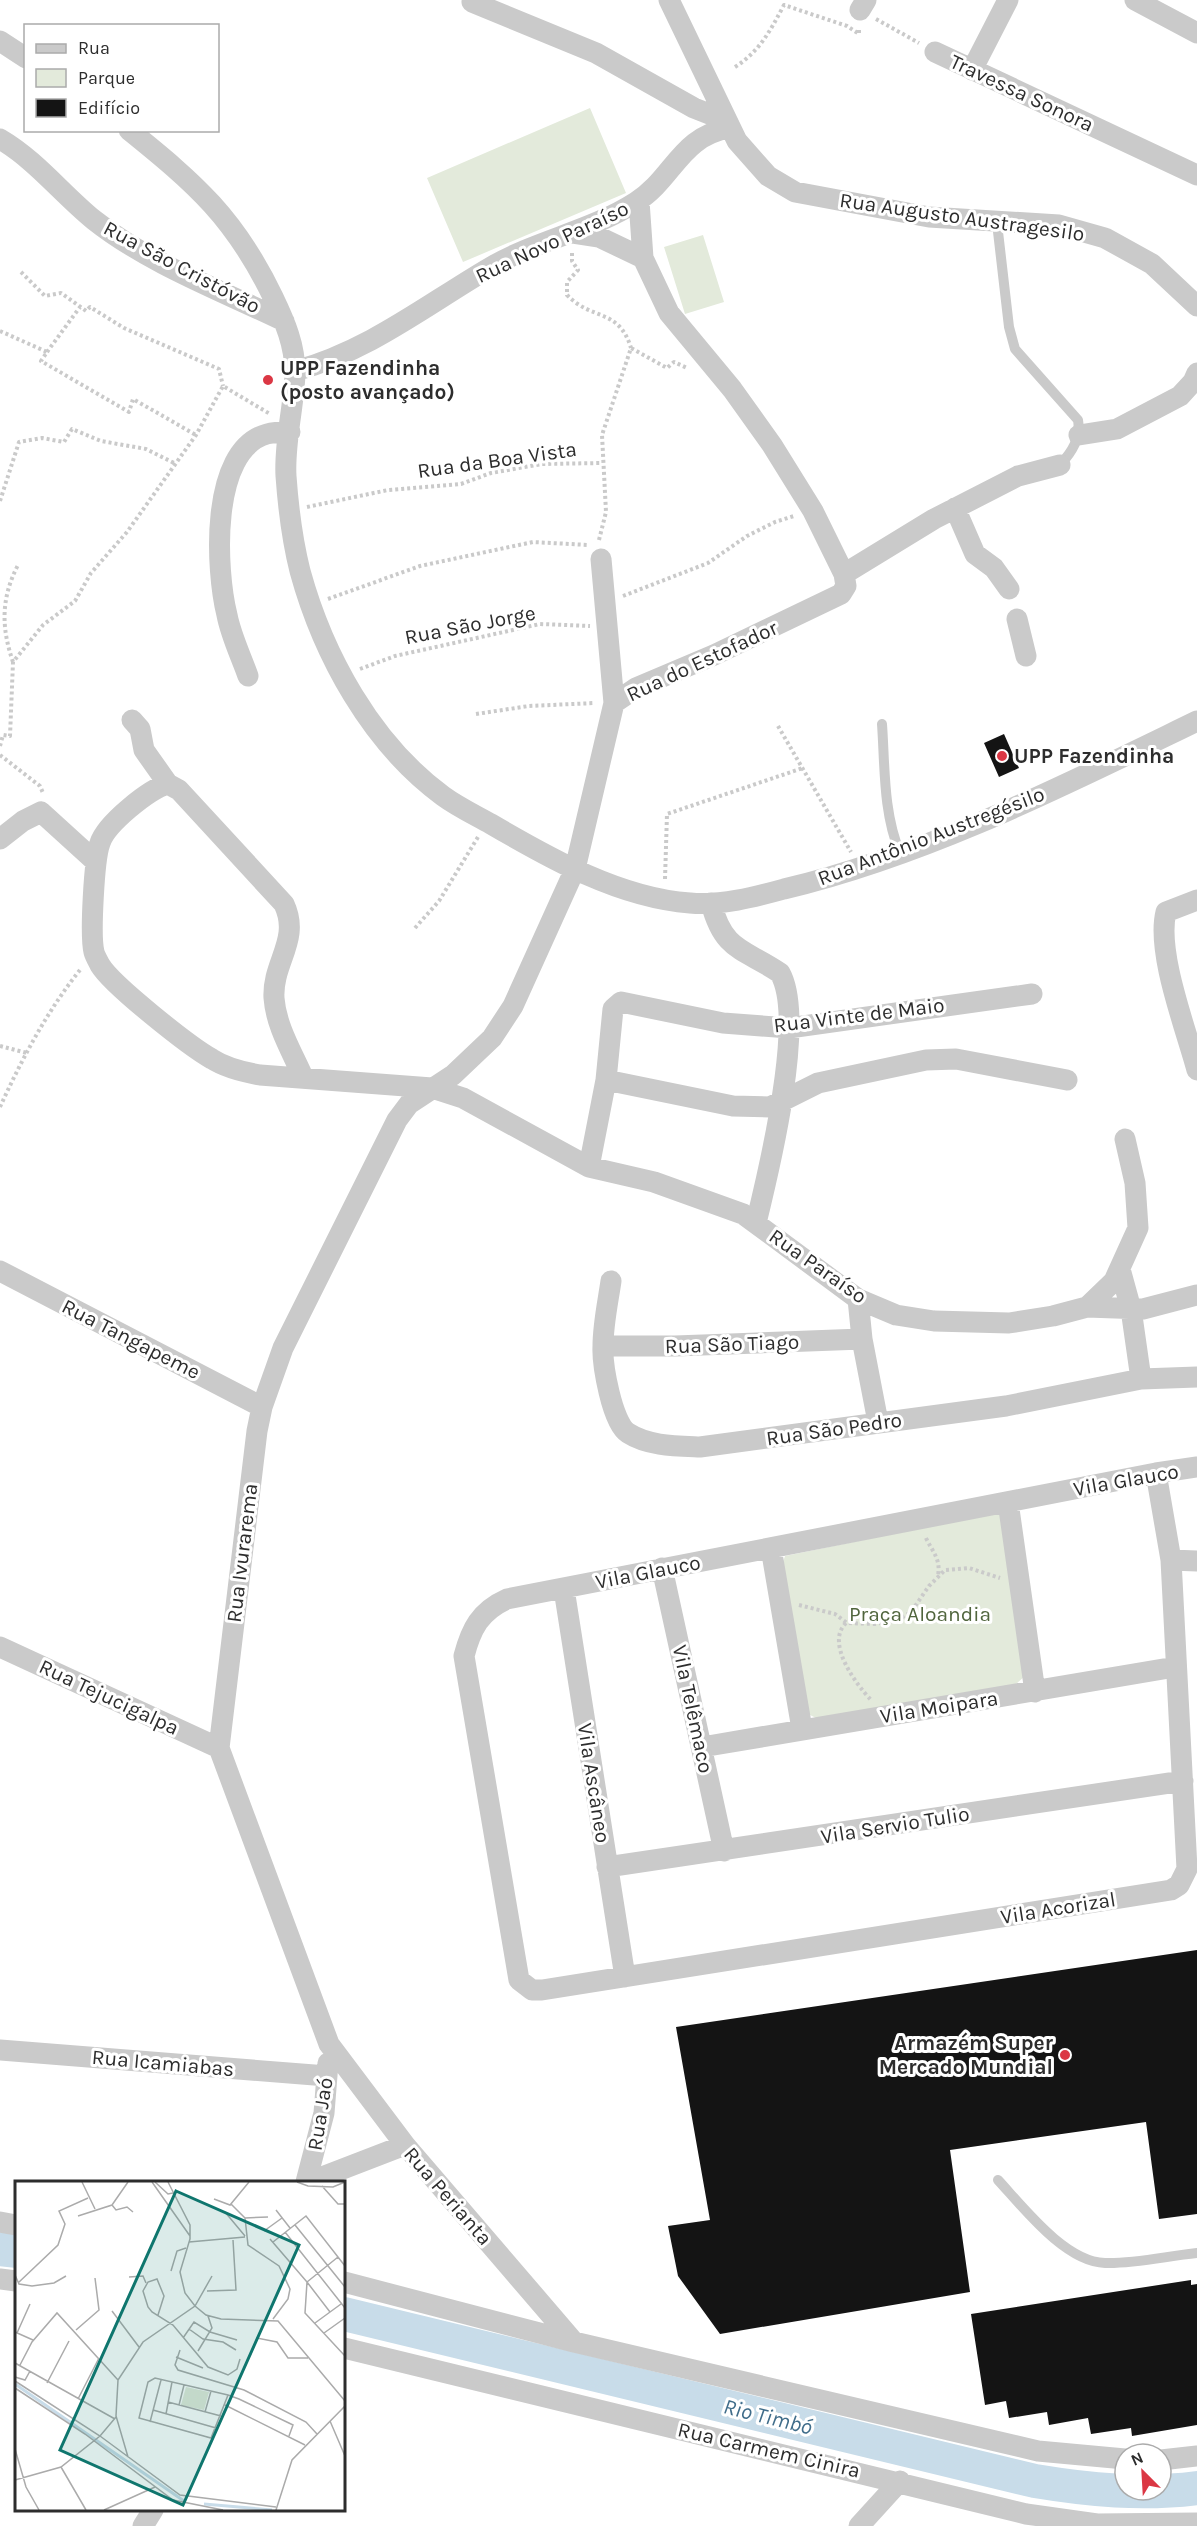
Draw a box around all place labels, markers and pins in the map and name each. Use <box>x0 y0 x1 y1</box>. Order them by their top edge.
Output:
place label: UPP Fazendinha (posto avançado) <box>280 356 455 404</box>
marker: UPP Fazendinha (posto avançado) <box>261 373 275 387</box>
place label: UPP Fazendinha <box>1014 744 1174 768</box>
marker: UPP Fazendinha <box>995 749 1009 763</box>
place label: Armazém Super Mercado Mundial <box>879 2031 1054 2079</box>
marker: Armazém Super Mercado Mundial <box>1058 2048 1072 2062</box>

